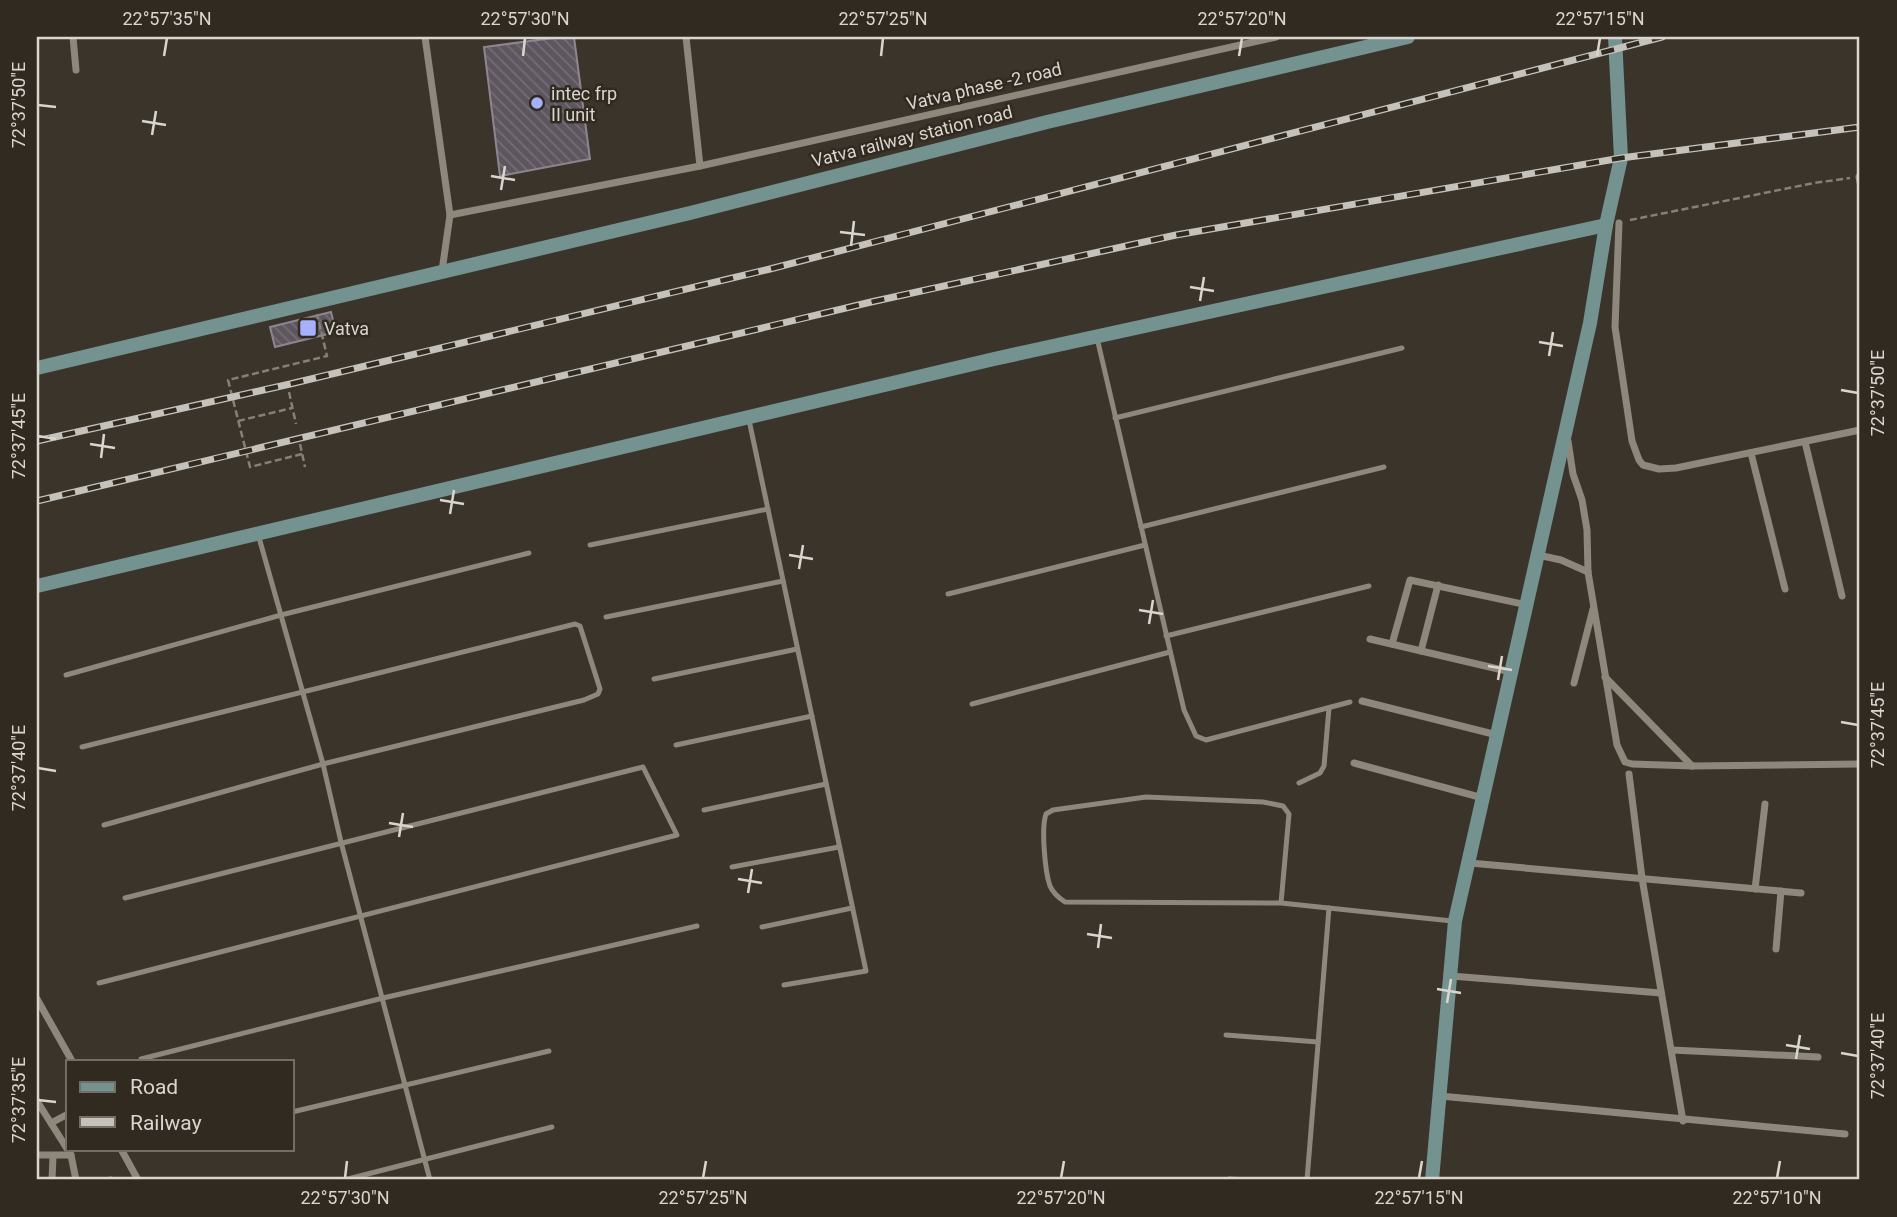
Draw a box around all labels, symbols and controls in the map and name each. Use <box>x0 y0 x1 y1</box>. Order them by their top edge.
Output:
text: 22°57'35"N <box>122 8 212 29</box>
text: 22°57'30"N <box>480 8 570 29</box>
text: 22°57'25"N <box>838 8 928 29</box>
text: 22°57'20"N <box>1197 8 1287 29</box>
text: 22°57'15"N <box>1555 8 1645 29</box>
street label: Vatva phase -2 road <box>904 58 1064 114</box>
text: 72°37'50"E <box>8 62 29 148</box>
place label: intec frp II unit <box>551 83 617 125</box>
marker: intec frp II unit <box>529 95 545 111</box>
street label: Vatva railway station road <box>809 101 1015 171</box>
marker: Vatva <box>298 318 318 338</box>
place label: Vatva <box>324 318 369 339</box>
text: 72°37'50"E <box>1867 350 1888 436</box>
text: 72°37'45"E <box>8 393 29 479</box>
text: 72°37'45"E <box>1867 682 1888 768</box>
text: 72°37'40"E <box>8 725 29 811</box>
text: 72°37'40"E <box>1867 1013 1888 1099</box>
text: 72°37'35"E <box>8 1057 29 1143</box>
legend <box>66 1060 294 1150</box>
text: Road <box>130 1075 178 1099</box>
text: Railway <box>130 1111 202 1135</box>
text: 22°57'30"N <box>300 1187 390 1208</box>
text: 22°57'25"N <box>658 1187 748 1208</box>
text: 22°57'20"N <box>1016 1187 1106 1208</box>
text: 22°57'15"N <box>1374 1187 1464 1208</box>
text: 22°57'10"N <box>1732 1187 1822 1208</box>

